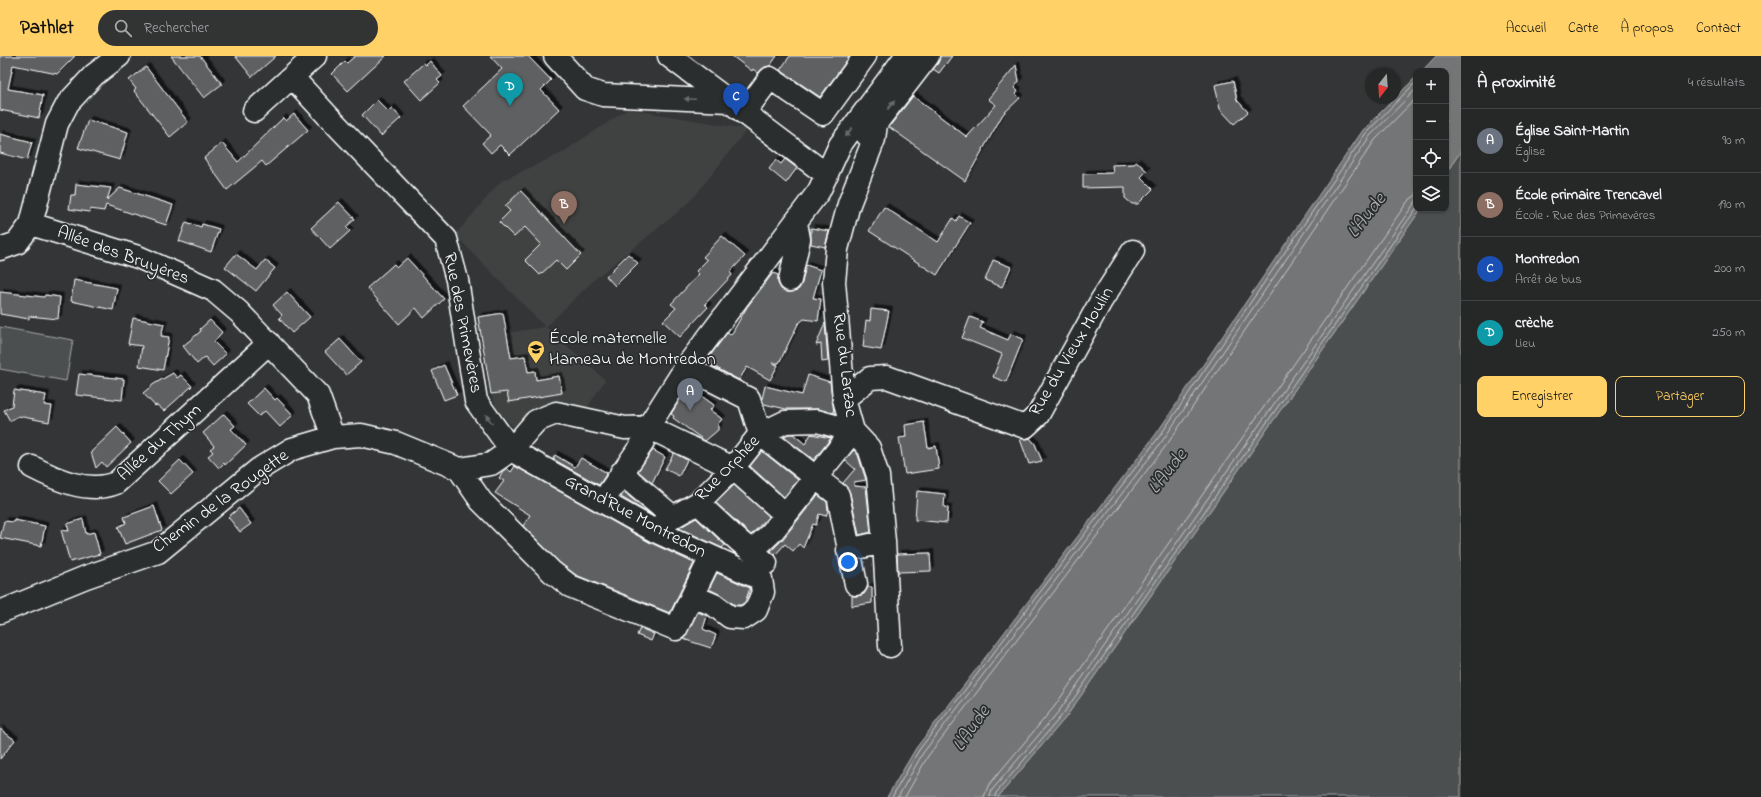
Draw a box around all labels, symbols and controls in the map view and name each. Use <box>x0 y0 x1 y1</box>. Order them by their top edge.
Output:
search box <box>98 10 378 46</box>
text: Pathlet <box>20 15 74 42</box>
icon: search <box>112 17 134 39</box>
text: Rechercher <box>144 17 209 39</box>
text: Accueil <box>1506 18 1546 39</box>
text: Carte <box>1568 18 1599 39</box>
text: À propos <box>1621 18 1674 39</box>
text: Contact <box>1696 18 1741 39</box>
north arrow <box>1365 68 1401 104</box>
map controls <box>1413 68 1449 212</box>
button: + <box>1413 68 1449 104</box>
text: À proximité <box>1477 70 1555 95</box>
pin: D <box>497 73 523 106</box>
text: 4 résultats <box>1688 73 1745 92</box>
pin: C <box>723 83 749 116</box>
one-way arrow <box>683 96 696 102</box>
one-way arrow <box>886 99 895 110</box>
button: − <box>1413 104 1449 140</box>
text: Église Saint-Martin <box>1515 120 1629 142</box>
one-way arrow <box>845 127 853 138</box>
text: A <box>1486 131 1494 150</box>
text: 90 m <box>1722 131 1745 150</box>
button: locate <box>1413 140 1449 176</box>
text: Église <box>1515 142 1545 161</box>
button: layers <box>1413 176 1449 212</box>
text: École primaire Trencavel <box>1515 184 1662 206</box>
water label: L'Aude <box>1341 187 1394 244</box>
pin: B <box>551 191 577 224</box>
text: B <box>1486 195 1494 214</box>
text: 190 m <box>1718 195 1745 214</box>
text: École · Rue des Primevères <box>1515 206 1655 225</box>
street label: Allée des Bruyères <box>53 220 193 292</box>
text: Montredon <box>1515 248 1579 270</box>
street label: Rue des Primevères <box>436 251 488 395</box>
text: C <box>1486 259 1494 278</box>
text: 200 m <box>1714 259 1745 278</box>
text: Arrêt de bus <box>1515 270 1582 289</box>
street label: Rue du Vieux Moulin <box>1023 282 1121 422</box>
street label: Rue du Larzac <box>825 311 863 419</box>
text: crèche <box>1515 312 1554 334</box>
text: D <box>1485 323 1495 342</box>
text: 250 m <box>1712 323 1745 342</box>
place label: École maternelle Hameau de Montredon <box>549 326 716 373</box>
text: Lieu <box>1515 334 1535 353</box>
school or university icon: École maternelle Hameau de Montredon <box>526 339 546 364</box>
button: Enregistrer <box>1477 376 1607 417</box>
button: Partager <box>1615 376 1745 417</box>
pin: A <box>677 378 703 411</box>
street label: Allée du Thym <box>112 398 208 488</box>
one-way arrow <box>485 413 493 424</box>
street label: Rue Orphée <box>689 429 767 508</box>
street label: Chemin de la Rougette <box>147 443 296 561</box>
water label: L'Aude <box>1142 443 1195 500</box>
street label: Grand'Rue Montredon <box>559 469 711 565</box>
your location <box>838 552 858 572</box>
water label: L'Aude <box>946 699 998 758</box>

